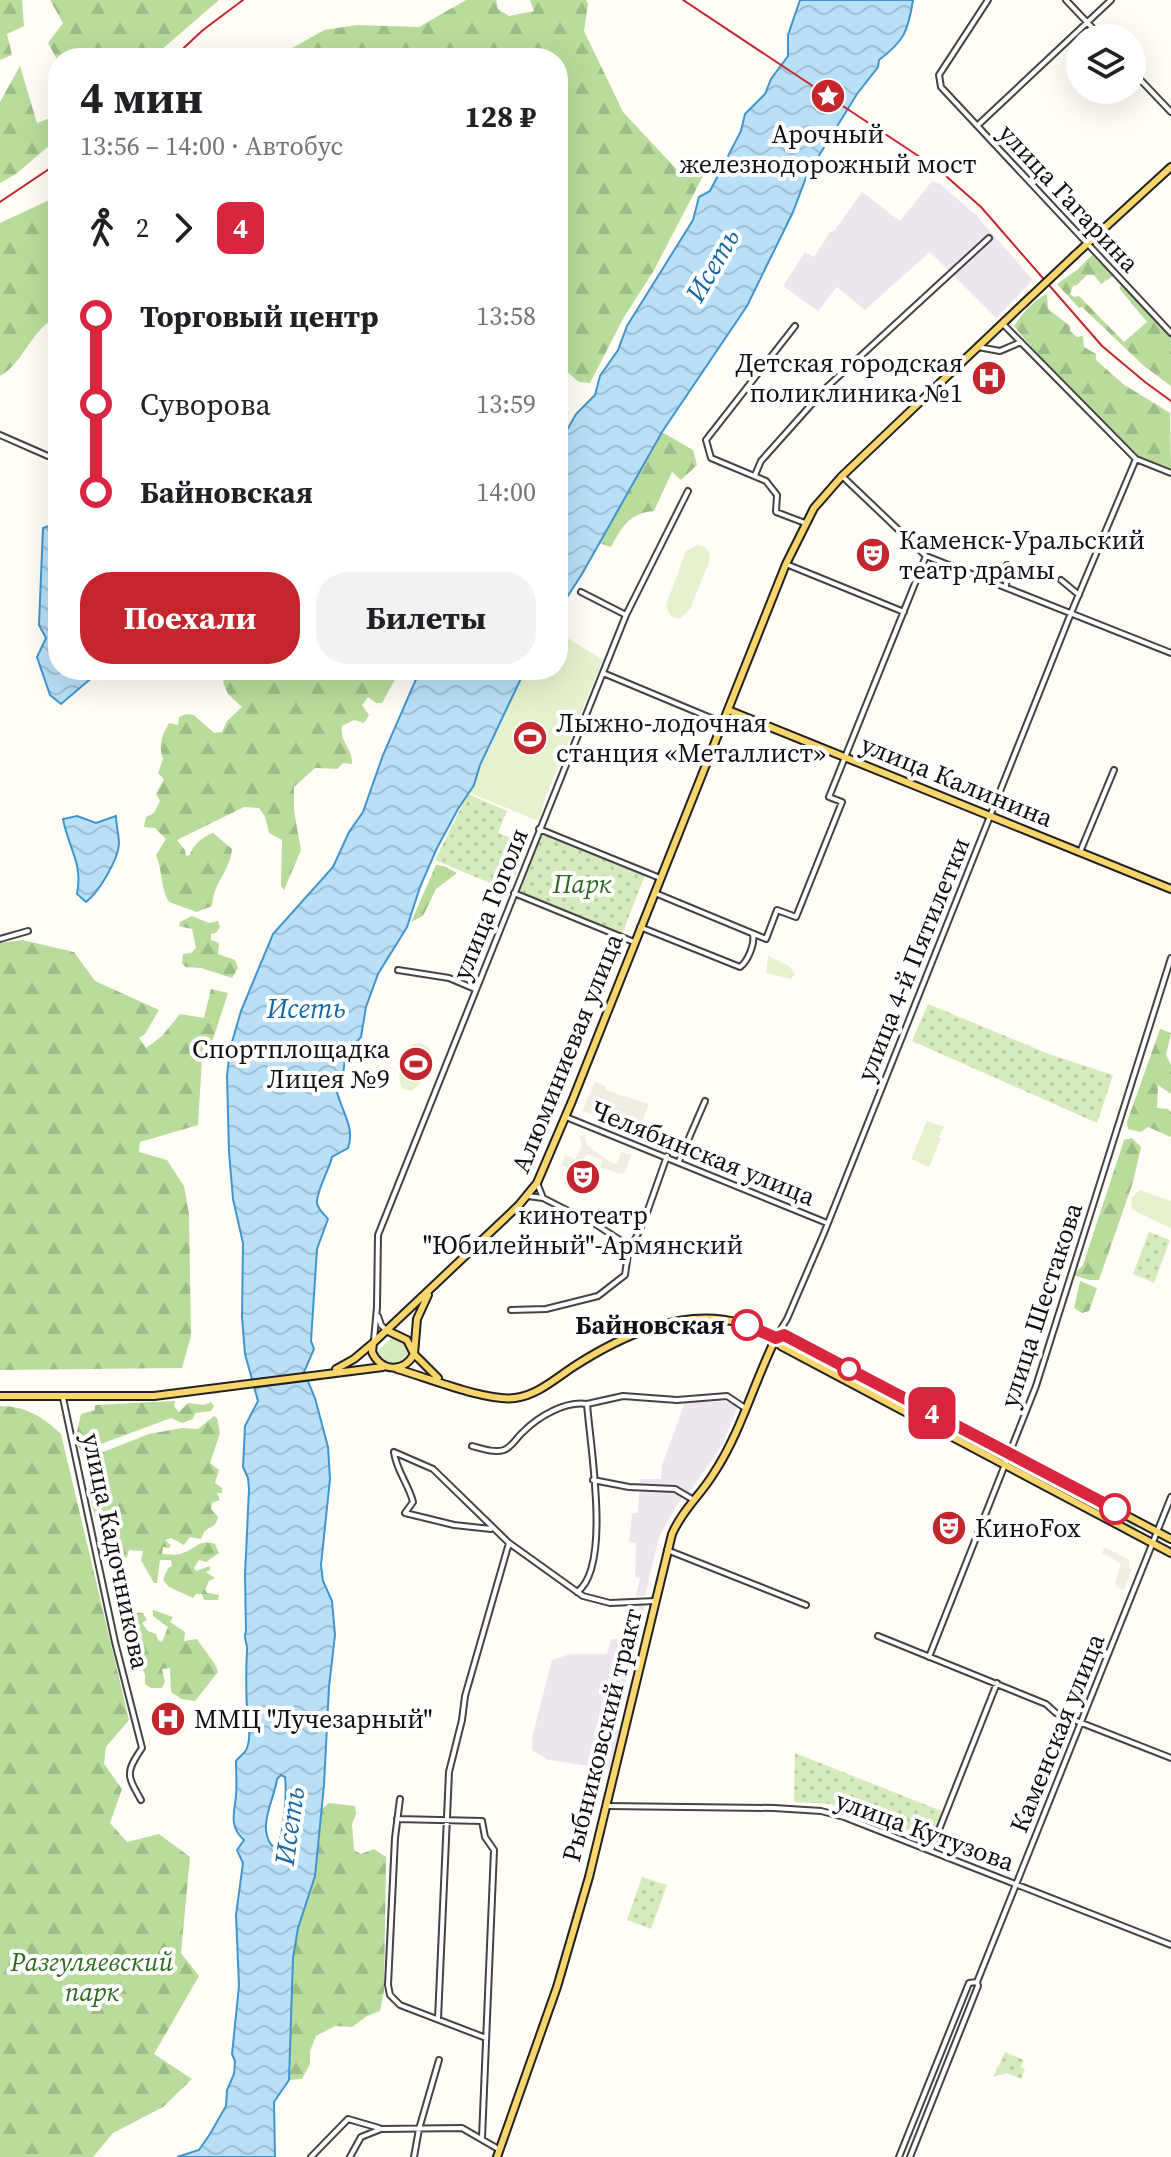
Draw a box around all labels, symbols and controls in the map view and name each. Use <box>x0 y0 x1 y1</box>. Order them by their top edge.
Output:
map controls <box>1066 24 1146 104</box>
button: layers <box>1066 24 1146 104</box>
text: 4 мин <box>80 67 203 128</box>
place icon: Арочный железнодорожный мост <box>809 77 847 115</box>
text: 128 ₽ <box>465 96 536 137</box>
place label: Арочный железнодорожный мост <box>680 116 977 182</box>
street label: улица Гагарина <box>990 116 1148 281</box>
text: 13:56 – 14:00 · Автобус <box>80 128 343 164</box>
icon: walk <box>80 206 124 250</box>
icon: forward <box>161 206 205 250</box>
text: 4 <box>233 209 248 247</box>
text: 2 <box>136 210 149 246</box>
water label: Исеть <box>675 221 748 310</box>
text: Торговый центр <box>140 296 379 337</box>
text: 13:58 <box>476 298 536 334</box>
place label: Детская городская поликлиника №1 <box>735 345 963 411</box>
hospital icon: Детская городская поликлиника №1 <box>970 359 1008 397</box>
text: Суворова <box>140 384 271 425</box>
text: 13:59 <box>476 386 536 422</box>
text: Байновская <box>140 472 313 513</box>
text: 14:00 <box>476 474 536 510</box>
place label: Каменск-Уральский театр драмы <box>899 522 1145 588</box>
theatre icon: Каменск-Уральский театр драмы <box>854 536 892 574</box>
button: Поехали <box>80 572 300 664</box>
button: Билеты <box>316 572 536 664</box>
place label: Лыжно-лодочная станция «Металлист» <box>556 705 826 771</box>
sports icon: Лыжно-лодочная станция «Металлист» <box>511 719 549 757</box>
street label: улица Калинина <box>856 726 1059 836</box>
street label: улица Гоголя <box>443 823 537 985</box>
street label: улица 4-й Пятилетки <box>848 832 978 1086</box>
park label: Парк <box>552 866 611 902</box>
street label: Алюминиевая улица <box>503 927 632 1178</box>
water label: Исеть <box>266 989 346 1027</box>
place label: Спортплощадка Лицея №9 <box>192 1031 391 1097</box>
sports icon: Спортплощадка Лицея №9 <box>397 1045 435 1083</box>
street label: Челябинская улица <box>585 1092 821 1215</box>
theatre icon: кинотеатр "Юбилейный"-Армянский <box>564 1158 602 1196</box>
place label: кинотеатр "Юбилейный"-Армянский <box>423 1197 743 1263</box>
street label: улица Шестакова <box>991 1197 1091 1412</box>
place label: Байновская <box>575 1307 725 1343</box>
marker: Байновская <box>732 1310 762 1340</box>
unlabelled marker <box>838 1358 860 1380</box>
line badge: 4 <box>906 1387 958 1439</box>
text: 4 <box>924 1394 940 1432</box>
street label: улица Кадочникова <box>73 1430 159 1673</box>
unlabelled marker <box>1100 1494 1130 1524</box>
theatre icon: КиноFox <box>930 1509 968 1547</box>
place label: КиноFox <box>975 1510 1081 1546</box>
street label: Рыбниковский тракт <box>553 1604 651 1865</box>
street label: Каменская улица <box>1001 1627 1114 1838</box>
hospital icon: ММЦ "Лучезарный" <box>149 1700 187 1738</box>
place label: ММЦ "Лучезарный" <box>194 1701 433 1737</box>
street label: улица Кутузова <box>831 1782 1020 1880</box>
water label: Исеть <box>265 1784 313 1869</box>
park label: Разгуляевский парк <box>10 1944 174 2010</box>

